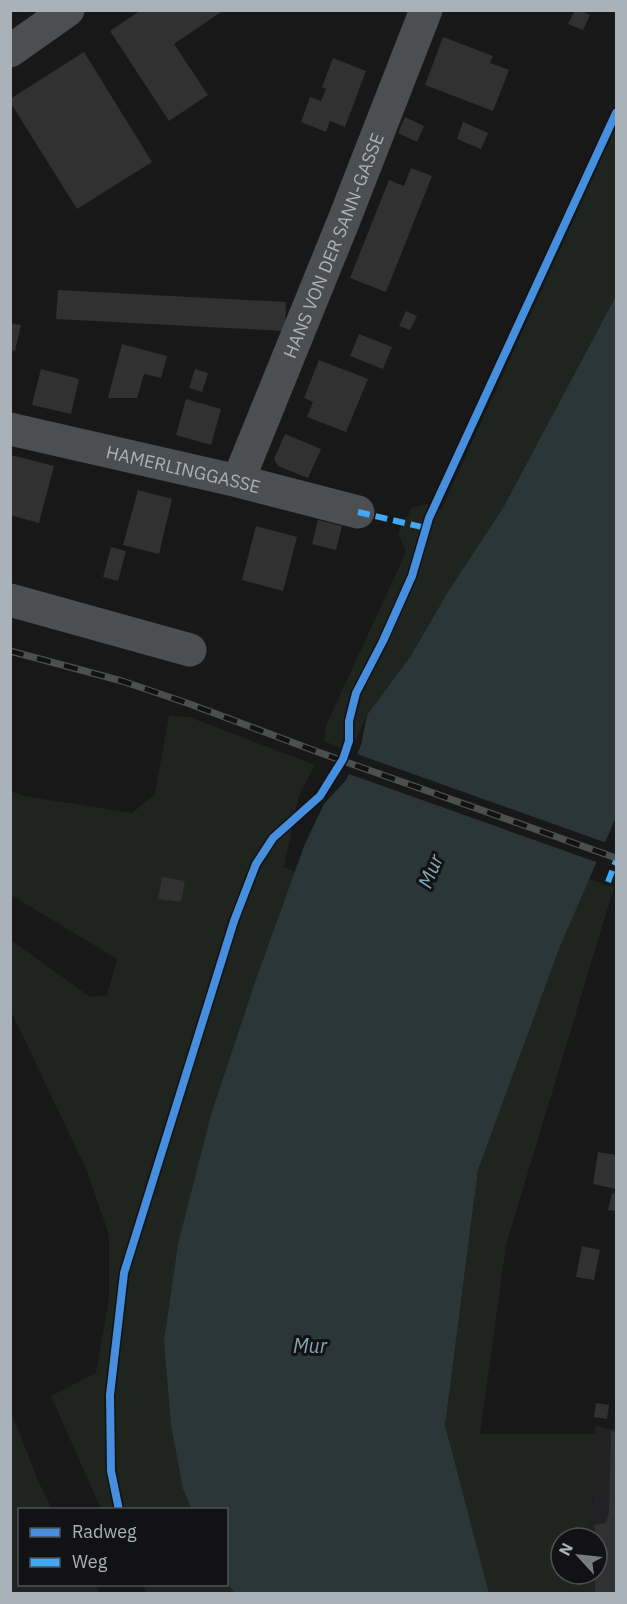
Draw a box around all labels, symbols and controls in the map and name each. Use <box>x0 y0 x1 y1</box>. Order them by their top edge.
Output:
street label: HANS VON DER SANN-GASSE <box>278 129 388 362</box>
street label: HAMERLINGGASSE <box>104 440 263 498</box>
water label: Mur <box>411 849 449 892</box>
water label: Mur <box>293 1332 328 1359</box>
legend <box>18 1508 228 1586</box>
text: Radweg <box>72 1520 137 1543</box>
north arrow <box>549 1526 609 1586</box>
text: N <box>554 1539 577 1559</box>
text: Weg <box>72 1550 108 1573</box>

